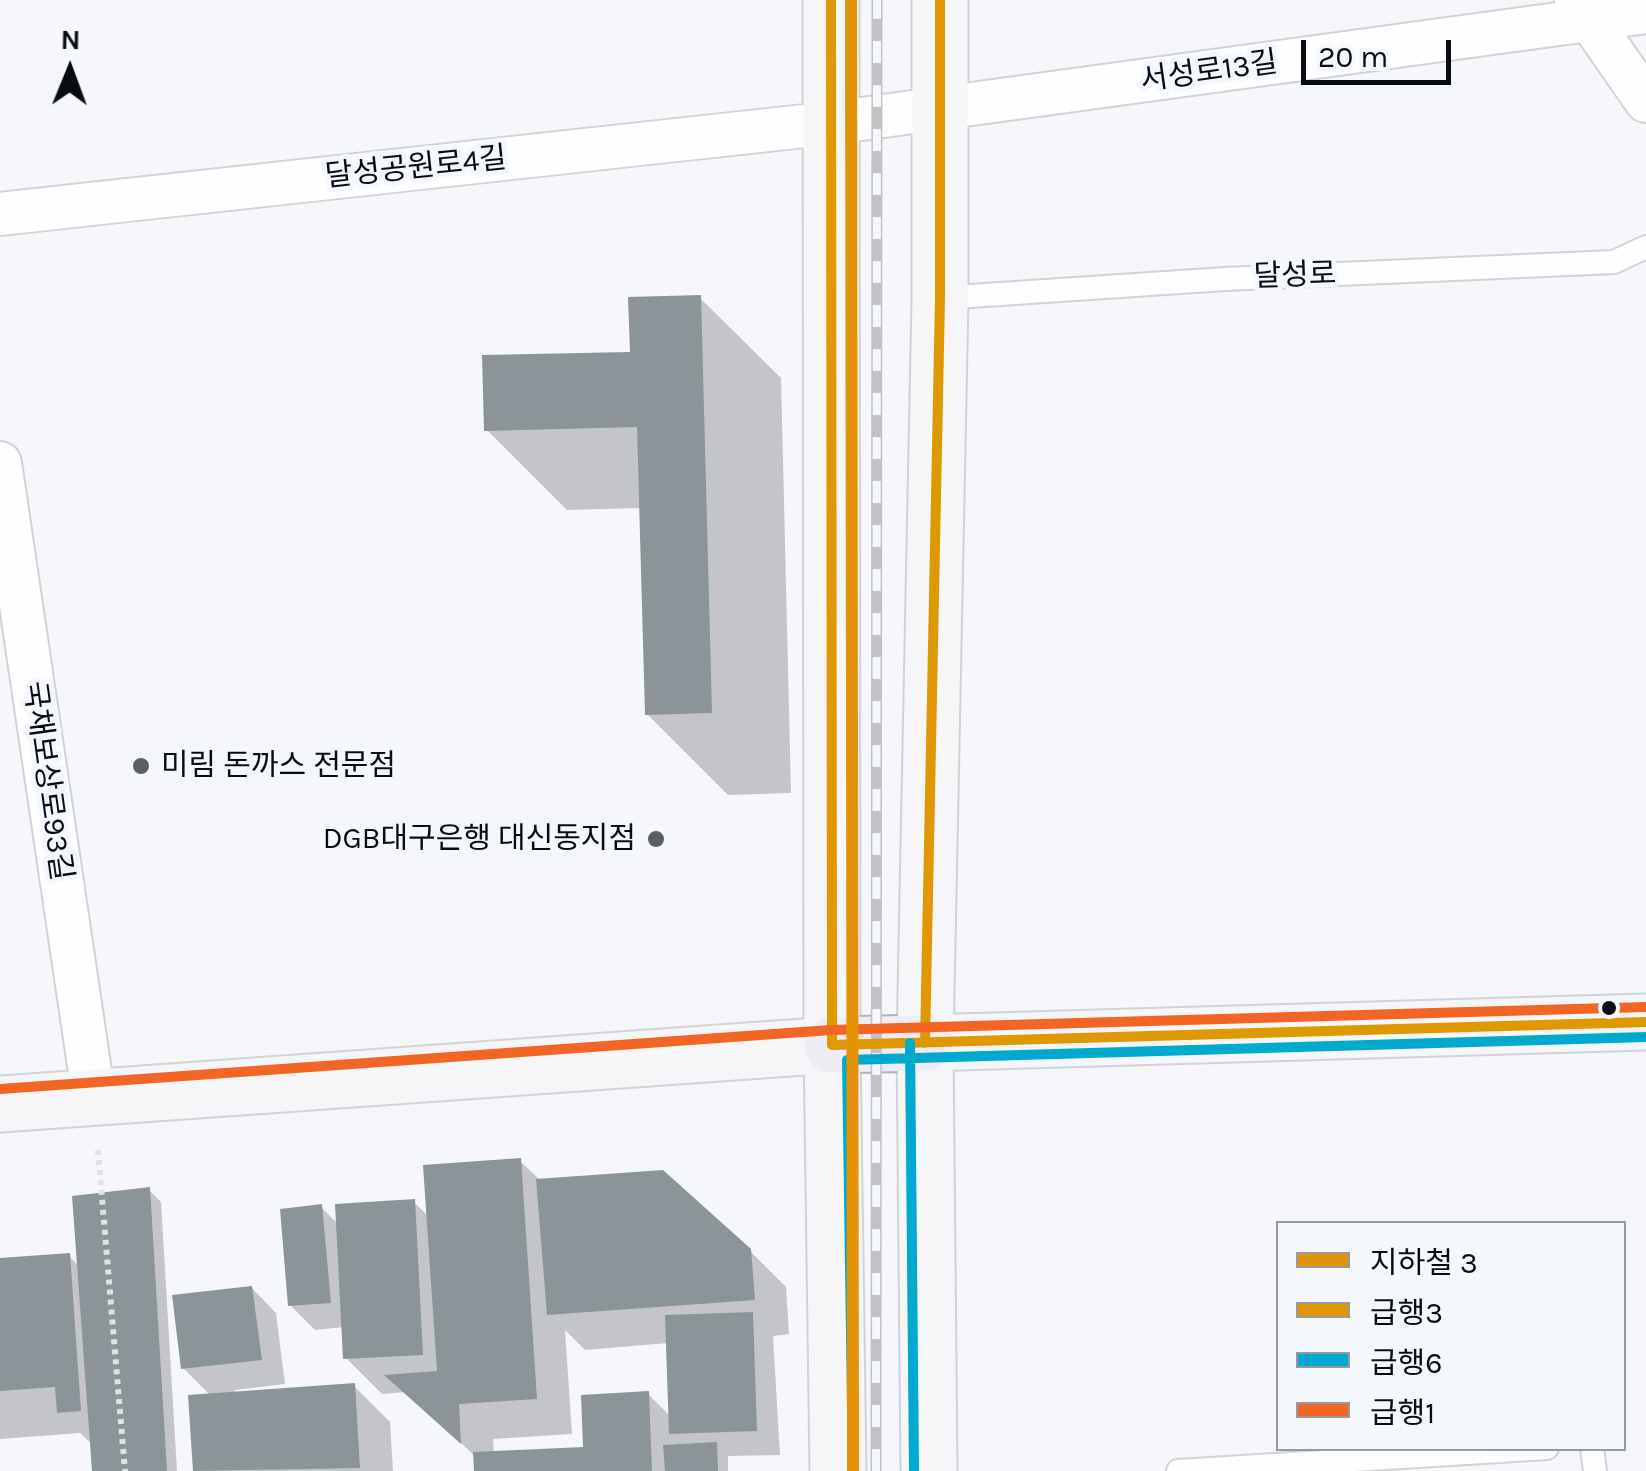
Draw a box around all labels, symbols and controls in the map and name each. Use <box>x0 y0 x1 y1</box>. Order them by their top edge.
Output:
north arrow <box>20 20 120 120</box>
scale bar <box>1306 20 1456 82</box>
text: N <box>60 23 81 56</box>
text: 20 m <box>1318 39 1388 75</box>
street label: 서성로13길 <box>1138 45 1280 99</box>
street label: 달성공원로4길 <box>323 141 509 195</box>
street label: 달성로 <box>1253 257 1337 295</box>
street label: 국채보상로93길 <box>15 679 79 883</box>
place label: 미림 돈까스 전문점 <box>161 748 396 784</box>
marker: 미림 돈까스 전문점 <box>130 755 152 777</box>
place label: DGB대구은행 대신동지점 <box>323 821 636 857</box>
marker: DGB대구은행 대신동지점 <box>645 828 667 850</box>
unlabelled marker <box>1599 998 1619 1018</box>
legend <box>1276 1221 1626 1451</box>
text: 지하철 3 <box>1370 1245 1478 1281</box>
text: 급행3 <box>1370 1295 1443 1331</box>
text: 급행6 <box>1370 1345 1442 1381</box>
text: 급행1 <box>1370 1395 1435 1431</box>

